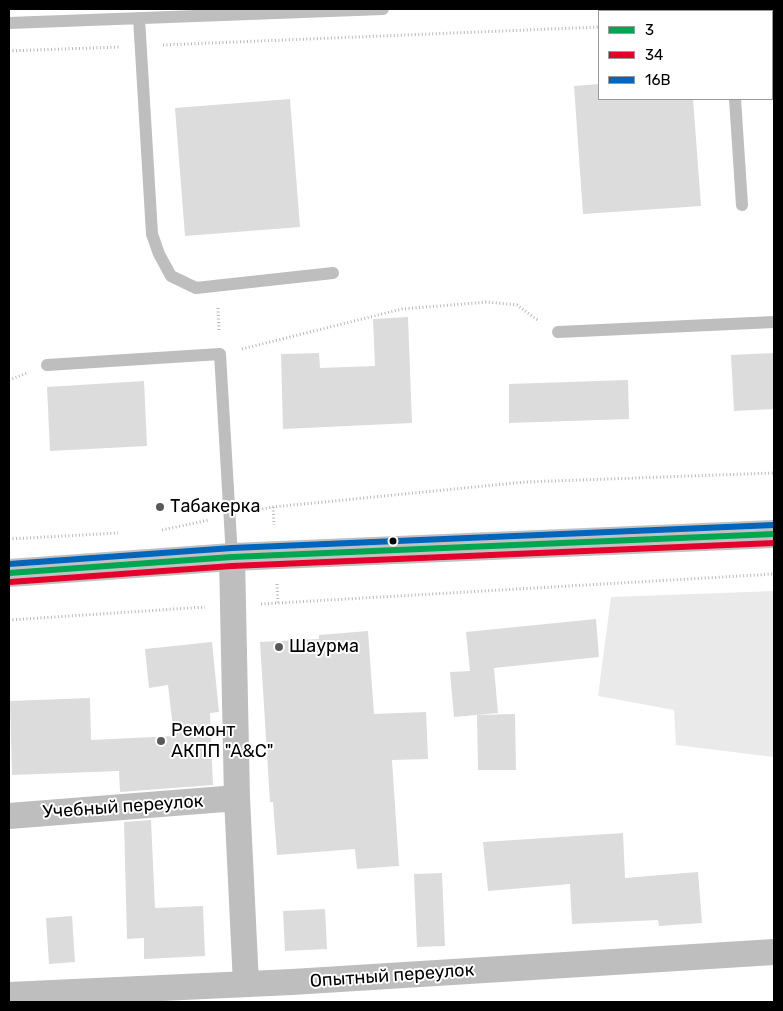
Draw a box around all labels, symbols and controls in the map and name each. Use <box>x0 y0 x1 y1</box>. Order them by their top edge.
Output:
legend <box>598 10 773 100</box>
text: 3 <box>645 21 654 39</box>
text: 34 <box>645 46 663 64</box>
text: 16В <box>645 71 671 89</box>
place label: Табакерка <box>170 496 260 518</box>
marker: Табакерка <box>154 501 166 513</box>
unlabelled marker <box>388 536 398 546</box>
place label: Шаурма <box>289 636 359 658</box>
marker: Шаурма <box>273 641 285 653</box>
place label: Ремонт АКПП "A&C" <box>171 720 273 762</box>
marker: Ремонт АКПП "A&C" <box>155 735 167 747</box>
street label: Учебный переулок <box>42 791 204 823</box>
street label: Опытный переулок <box>309 959 475 993</box>

